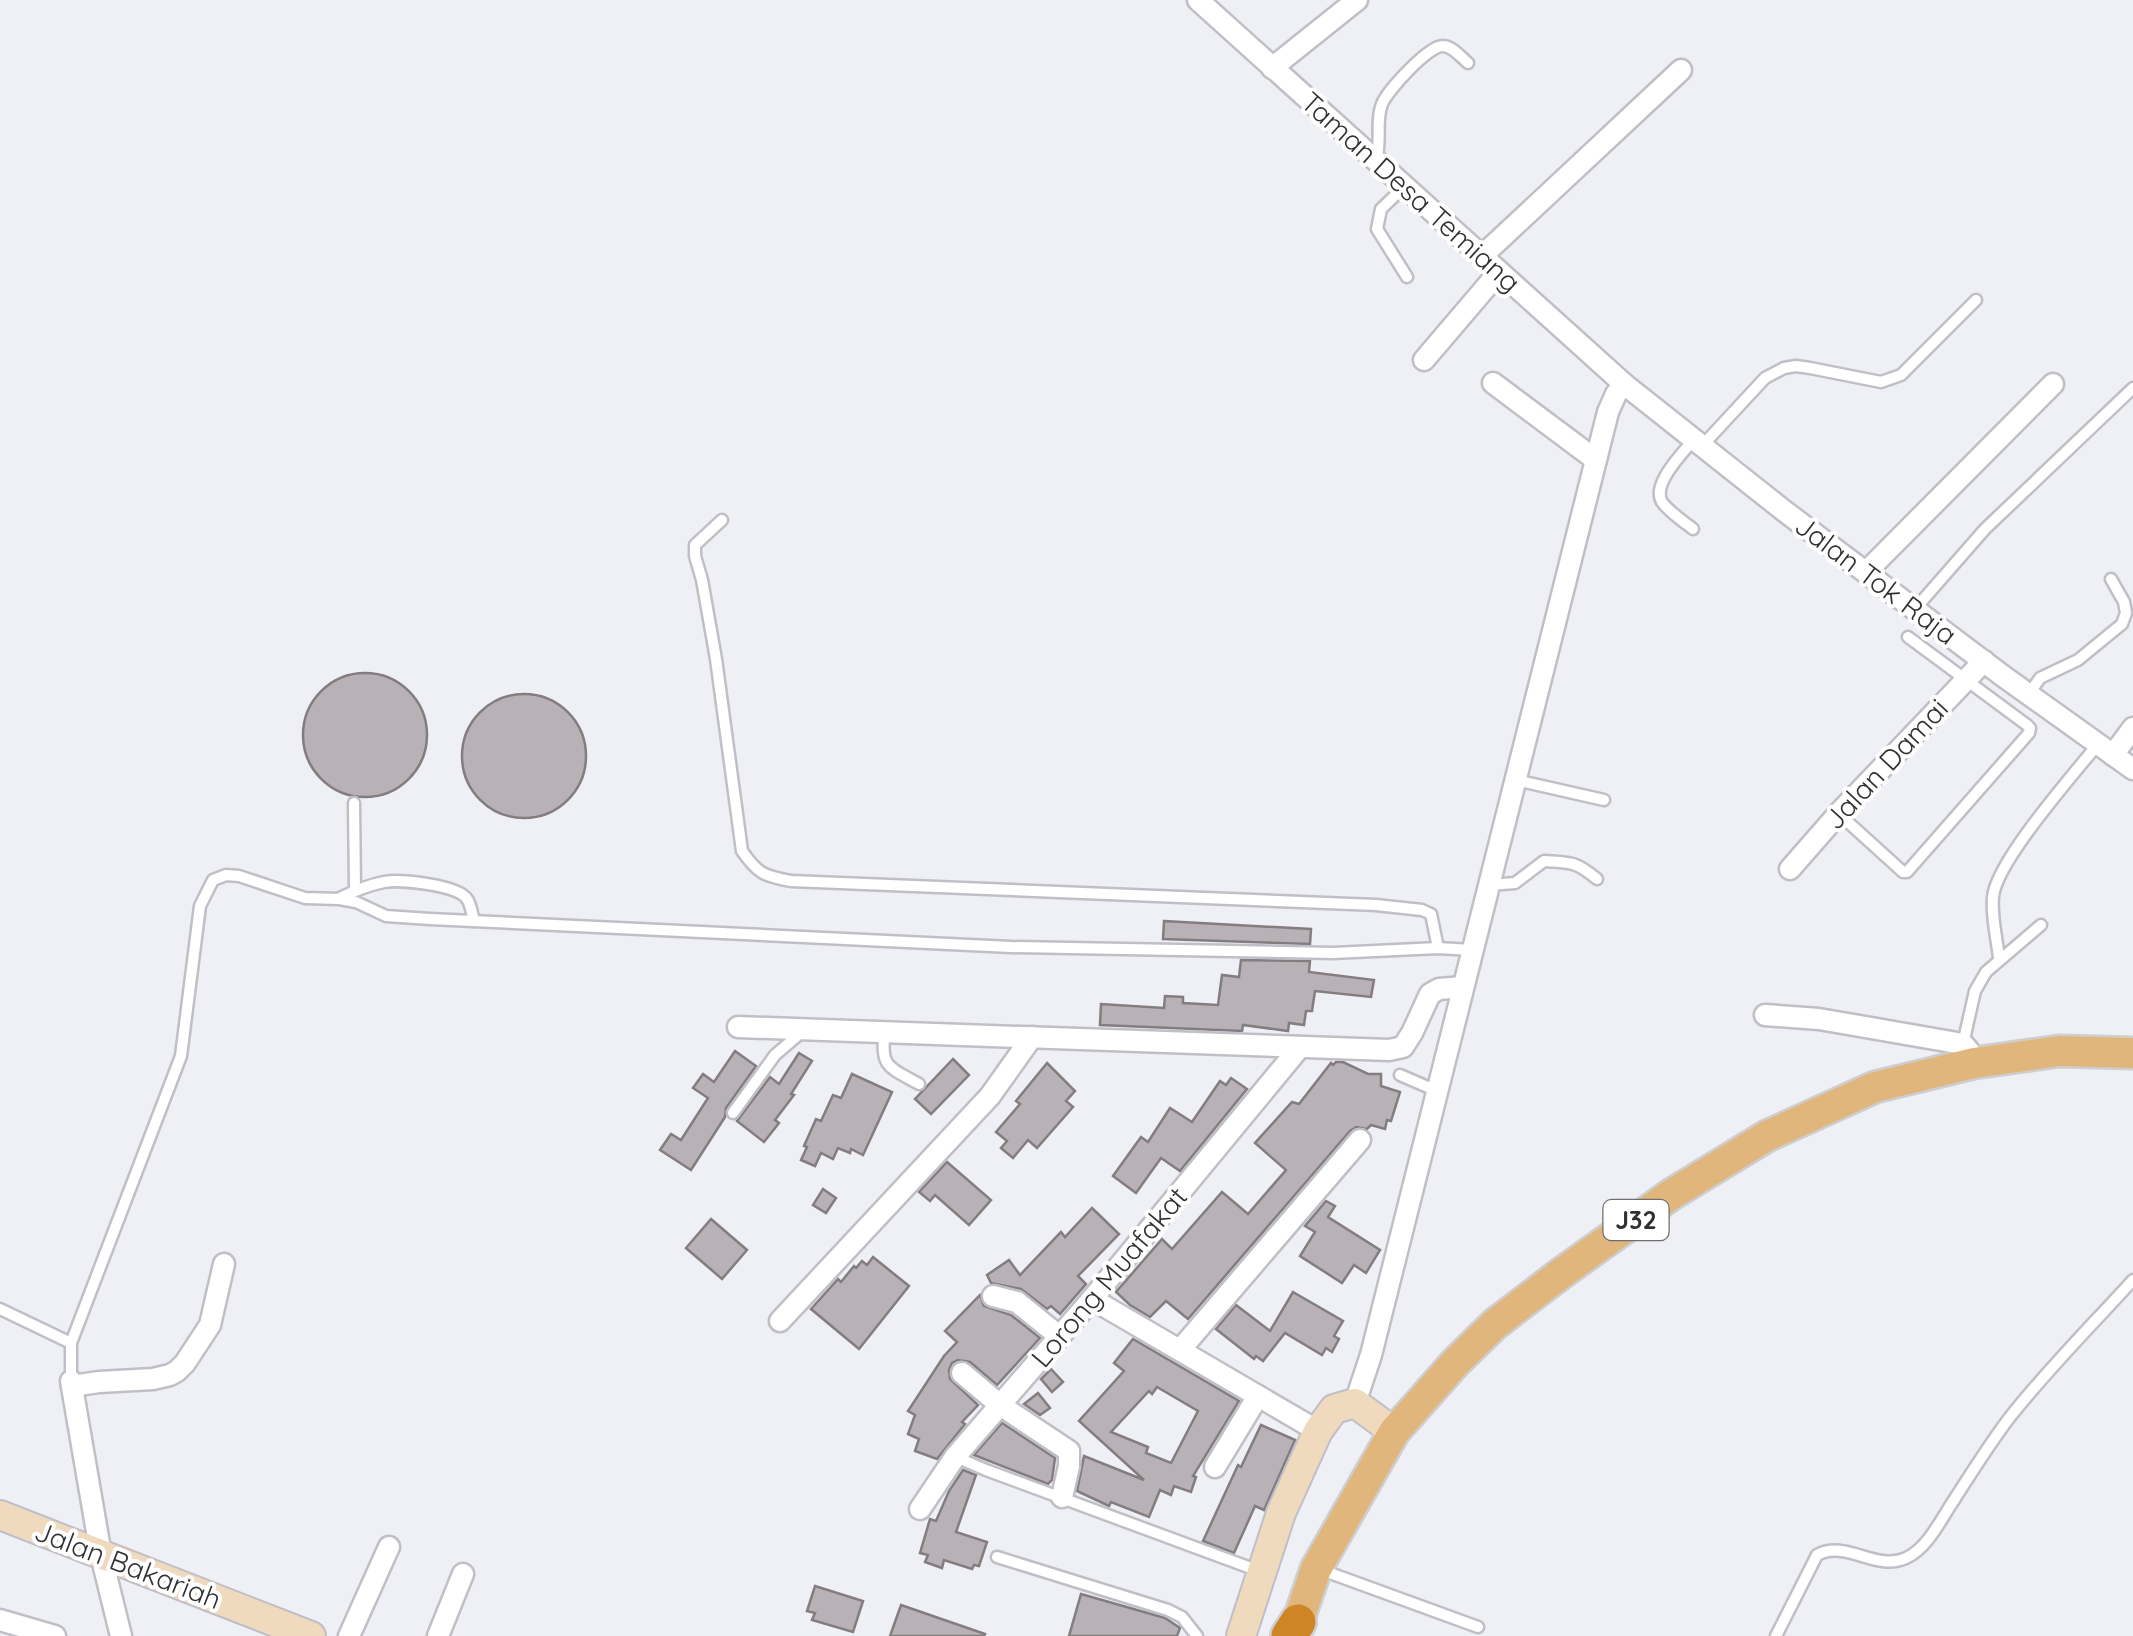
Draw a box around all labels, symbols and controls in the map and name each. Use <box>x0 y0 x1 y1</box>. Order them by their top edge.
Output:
street label: Taman Desa Temiang <box>1294 84 1528 299</box>
street label: Jalan Tok Raja <box>1788 507 1964 652</box>
street label: Jalan Damai <box>1816 691 1955 836</box>
street label: Lorong Muafakat <box>1023 1179 1194 1374</box>
road number: J32 <box>1604 1200 1668 1240</box>
street label: Jalan Bakariah <box>30 1513 226 1616</box>

